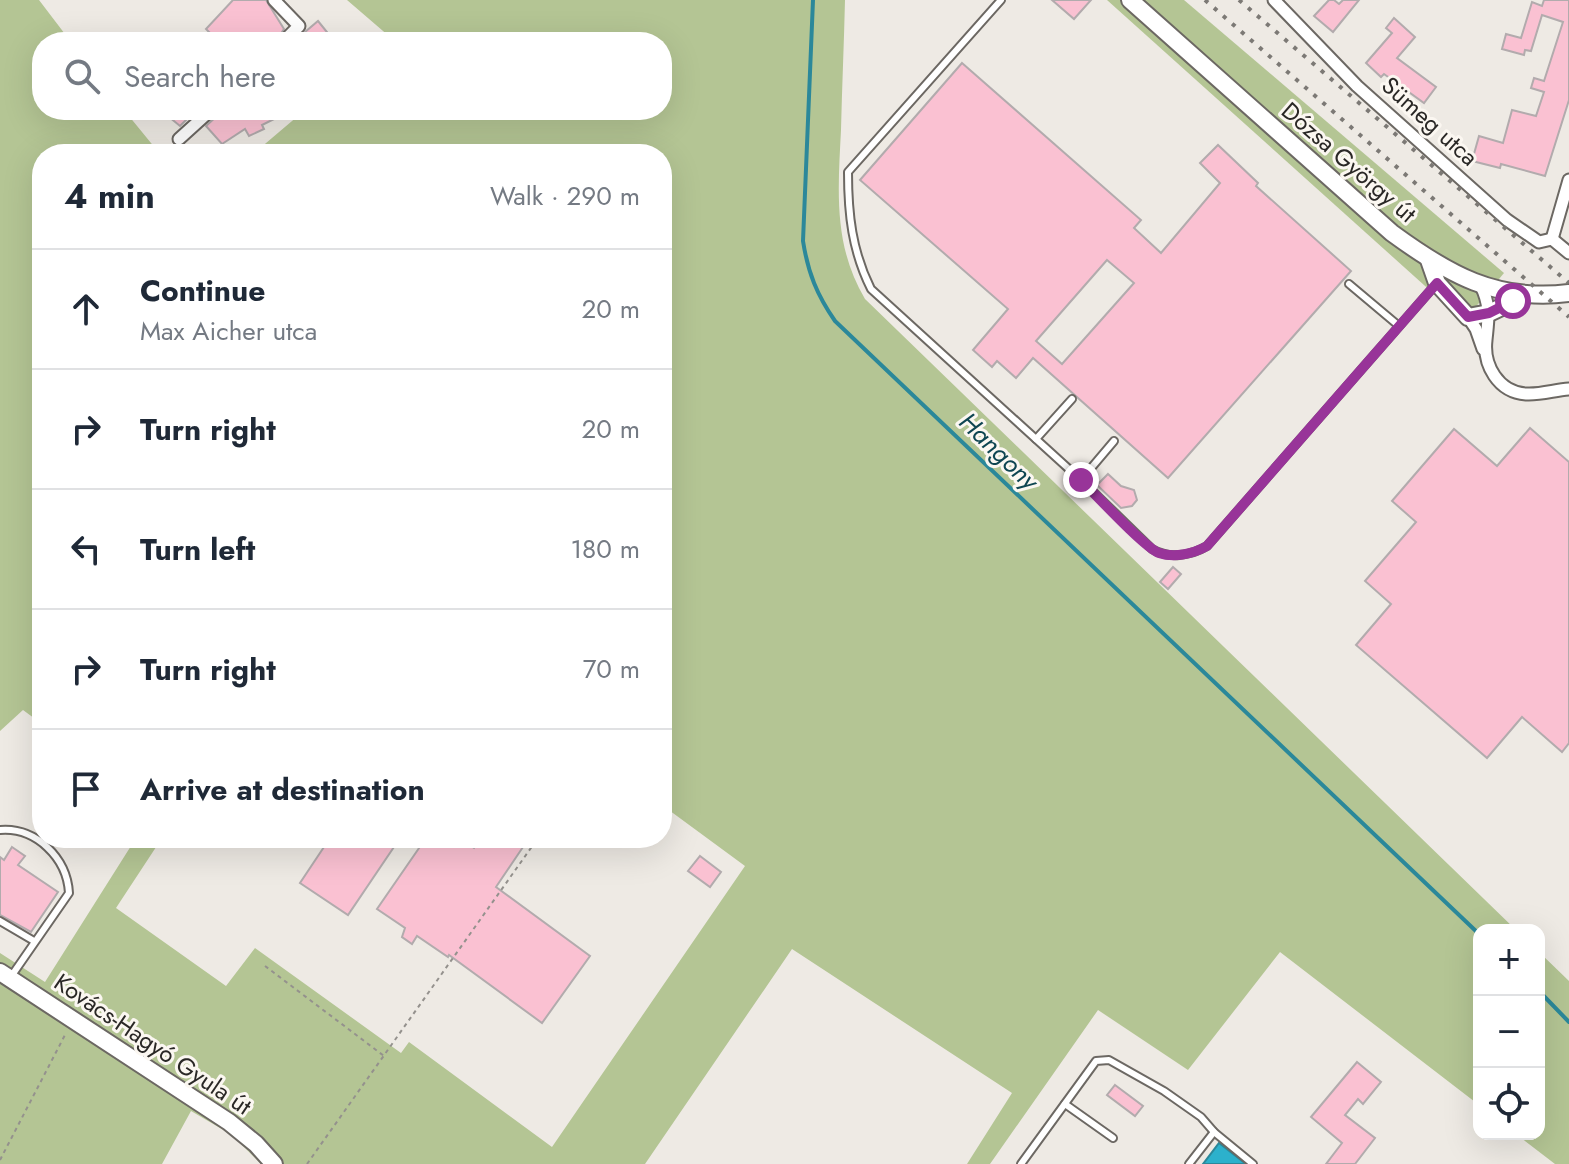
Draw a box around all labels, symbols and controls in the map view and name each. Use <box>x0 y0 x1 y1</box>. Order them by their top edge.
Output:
search box <box>32 32 672 120</box>
icon: search <box>60 54 104 98</box>
text: Search here <box>124 55 276 98</box>
street label: Sümeg utca <box>1374 68 1486 174</box>
street label: Dózsa György út <box>1274 94 1424 231</box>
text: 4 min <box>64 172 155 221</box>
text: Walk · 290 m <box>490 177 640 215</box>
text: Continue <box>140 269 266 312</box>
route start <box>1495 283 1531 319</box>
icon: ahead <box>64 287 108 331</box>
text: 20 m <box>582 290 640 328</box>
text: Max Aicher utca <box>140 312 317 350</box>
water label: Hangony <box>951 403 1049 500</box>
icon: right <box>64 407 108 451</box>
text: Turn right <box>140 408 276 451</box>
text: 20 m <box>582 410 640 448</box>
route end <box>1063 462 1099 498</box>
icon: left <box>64 527 108 571</box>
text: Turn left <box>140 528 255 571</box>
text: 180 m <box>570 530 640 568</box>
icon: right <box>64 647 108 691</box>
text: Turn right <box>140 648 276 691</box>
text: 70 m <box>583 650 640 688</box>
icon: arrive <box>64 767 108 811</box>
text: Arrive at destination <box>140 768 425 811</box>
map controls <box>1473 924 1545 1140</box>
button: + <box>1473 924 1545 996</box>
street label: Kovács-Hagyó Gyula út <box>47 965 259 1123</box>
button: − <box>1473 996 1545 1068</box>
button: locate <box>1473 1068 1545 1140</box>

